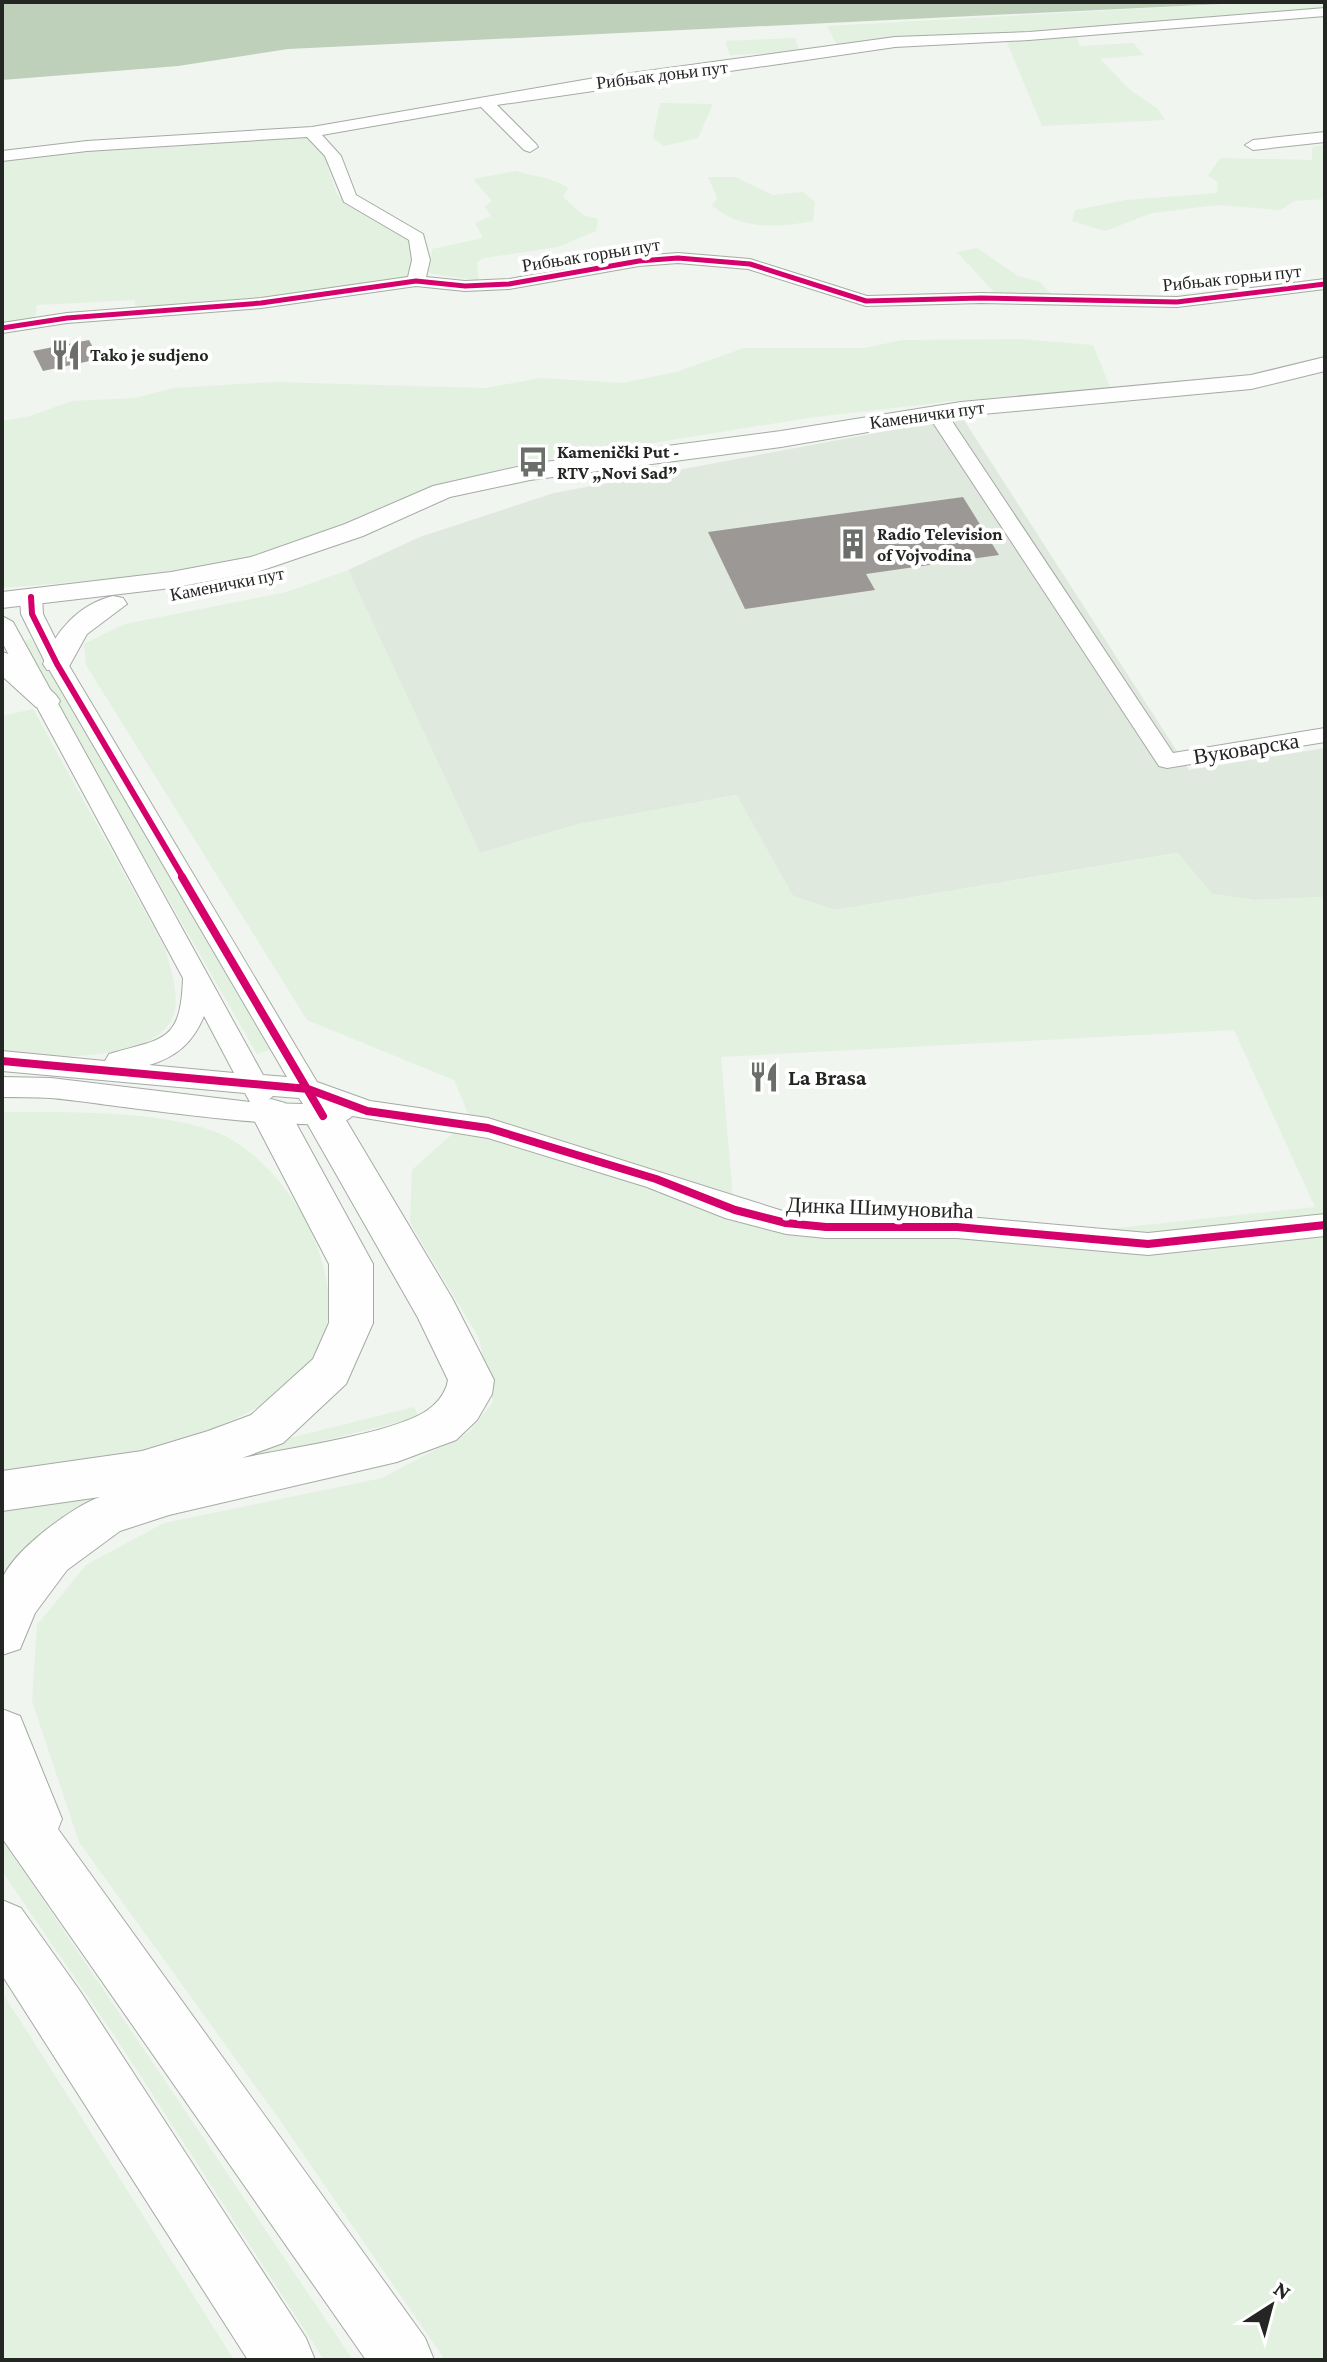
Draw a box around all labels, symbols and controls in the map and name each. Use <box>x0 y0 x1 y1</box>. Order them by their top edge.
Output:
street label: Рибњак доњи пут <box>595 57 729 93</box>
street label: Рибњак горњи пут <box>521 234 662 276</box>
street label: Рибњак горњи пут <box>1162 261 1302 295</box>
restaurant icon: Tako je sudjeno <box>49 338 83 372</box>
place label: Tako je sudjeno <box>90 345 209 366</box>
street label: Каменички пут <box>868 397 986 433</box>
place label: Kamenički Put - RTV „Novi Sad” <box>557 442 680 483</box>
bus stop icon: Kamenički Put - RTV „Novi Sad” <box>516 445 550 479</box>
place label: Radio Television of Vojvodina <box>877 524 1003 566</box>
building icon: Radio Television of Vojvodina <box>836 527 870 561</box>
street label: Каменички пут <box>168 563 286 605</box>
street label: Вуковарска <box>1191 728 1301 769</box>
restaurant icon: La Brasa <box>747 1060 781 1094</box>
place label: La Brasa <box>788 1065 867 1090</box>
street label: Динка Шимуновића <box>786 1192 974 1223</box>
north arrow <box>1231 2266 1311 2346</box>
text: N <box>1269 2276 1296 2305</box>

